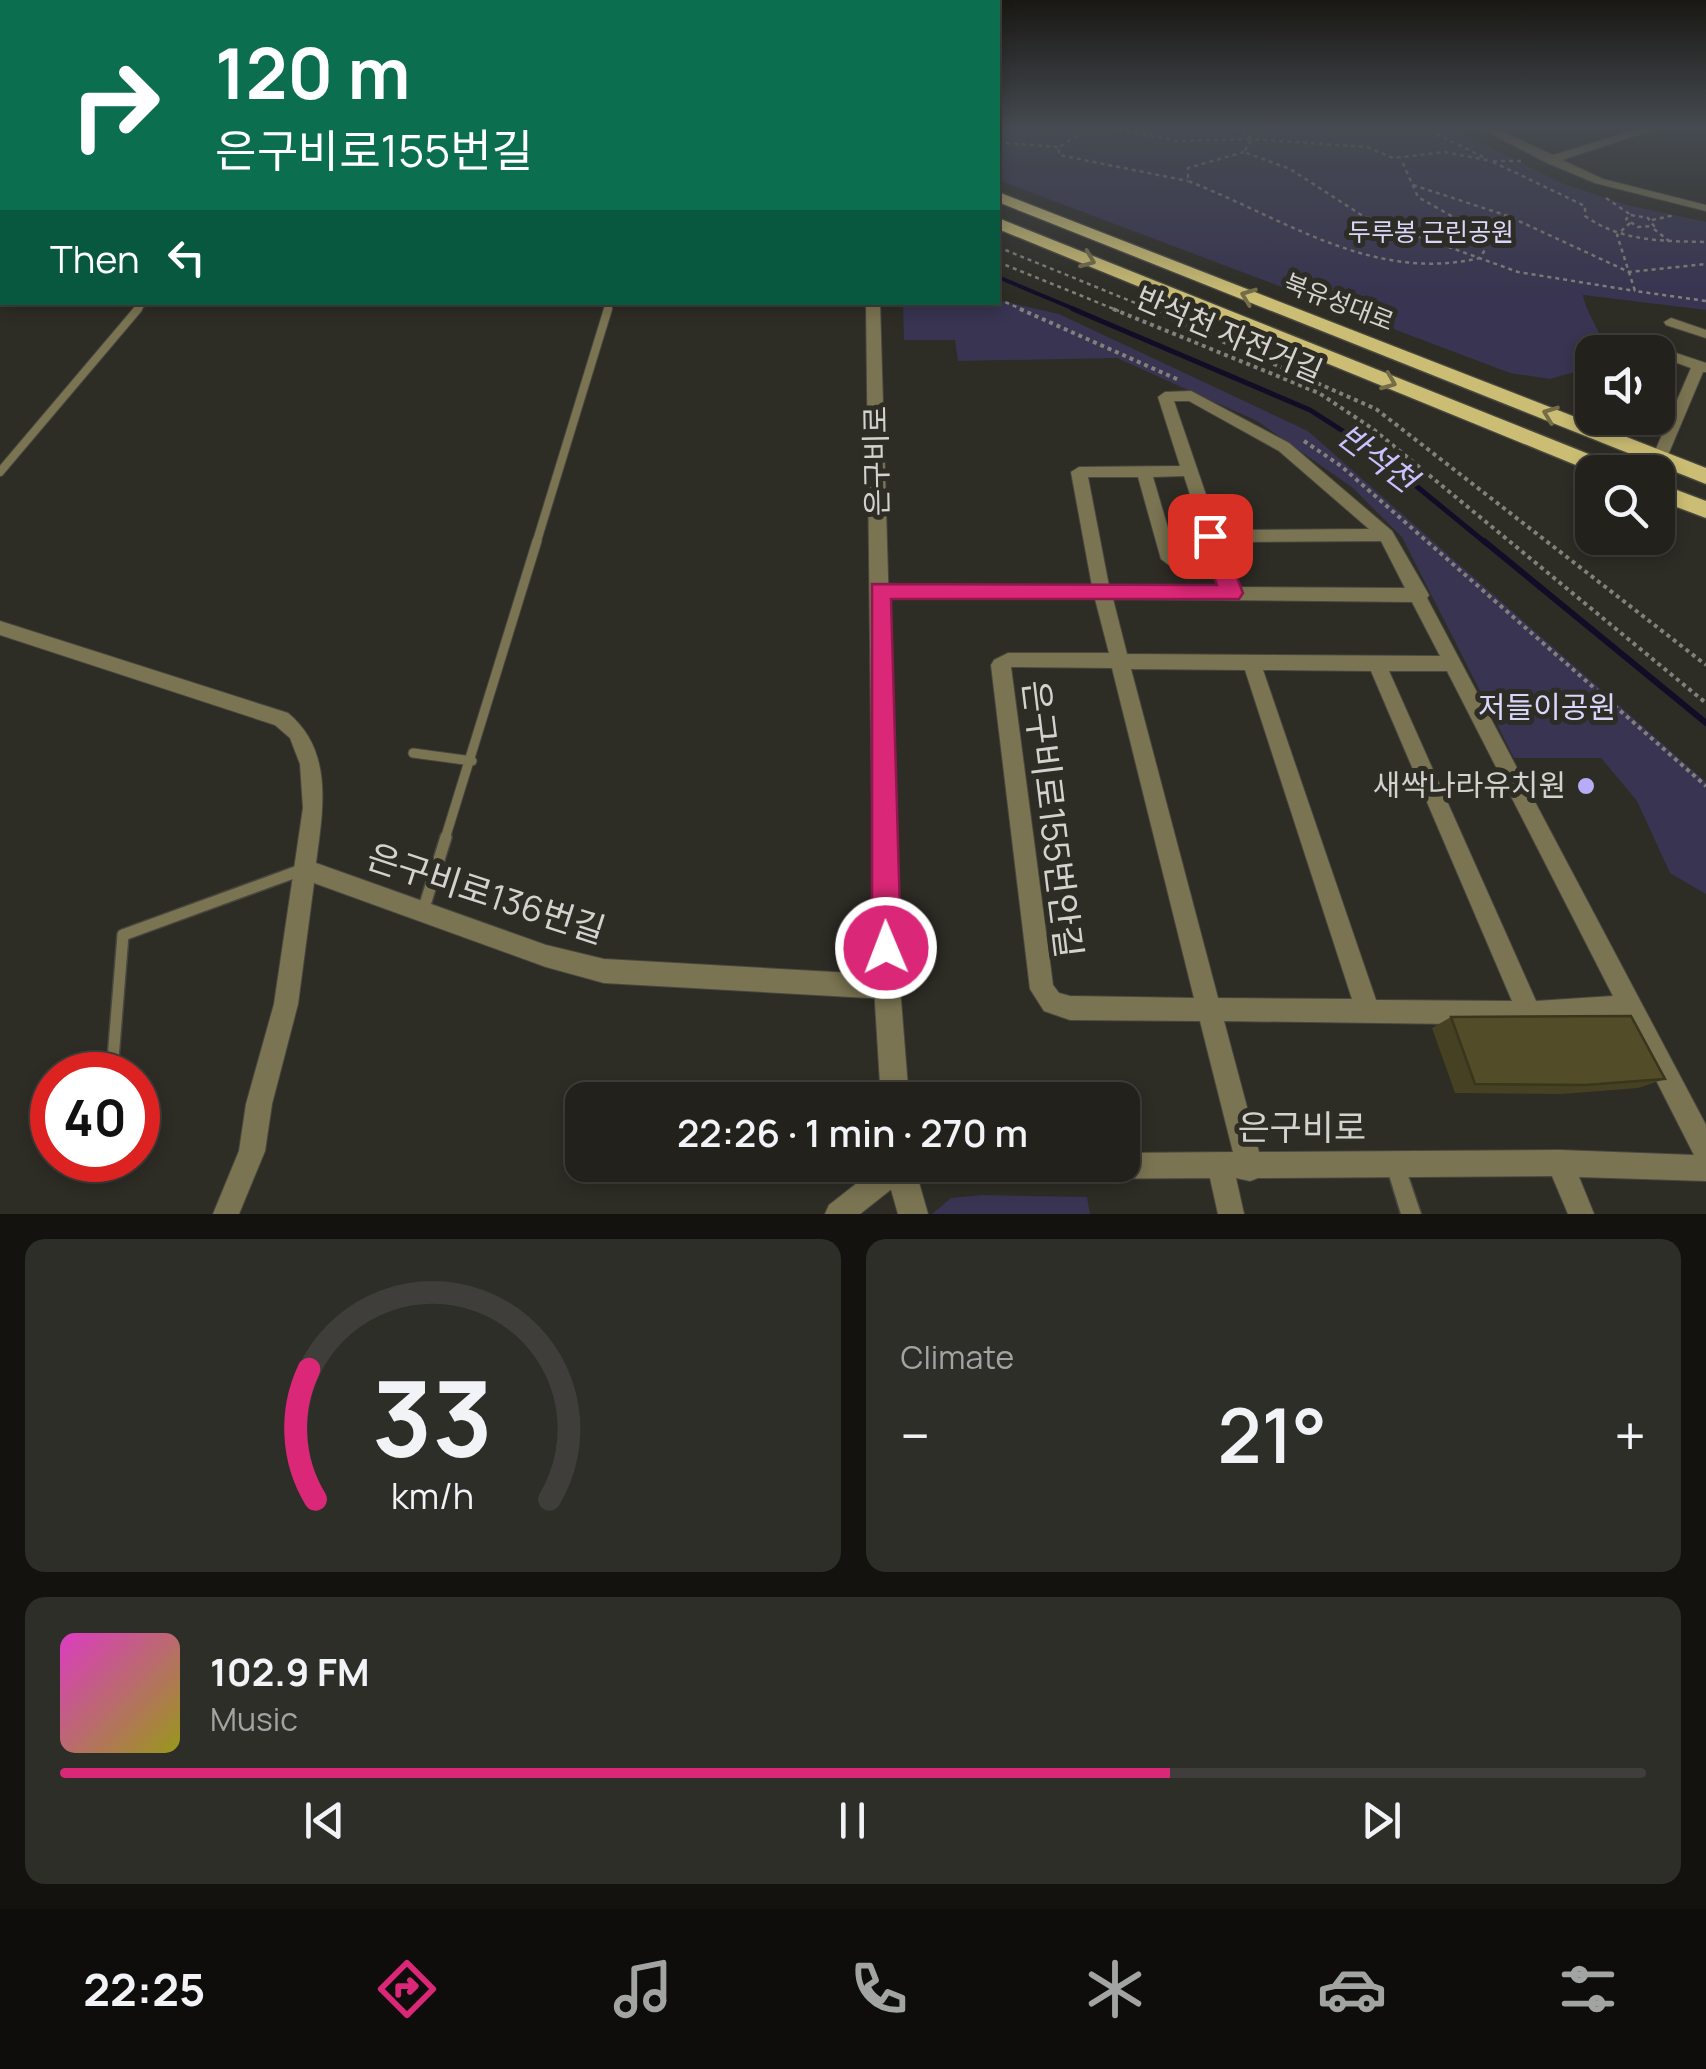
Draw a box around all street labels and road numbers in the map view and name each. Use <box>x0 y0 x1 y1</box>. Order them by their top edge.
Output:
street label: 북유성대로 <box>1279 265 1399 338</box>
street label: 반석천 자전거길 <box>1130 276 1329 391</box>
street label: 은구비로 <box>854 405 897 517</box>
street label: 은구비로155번안길 <box>1012 677 1094 961</box>
street label: 은구비로136번길 <box>361 832 612 954</box>
street label: 은구비로 <box>1238 1103 1366 1151</box>

